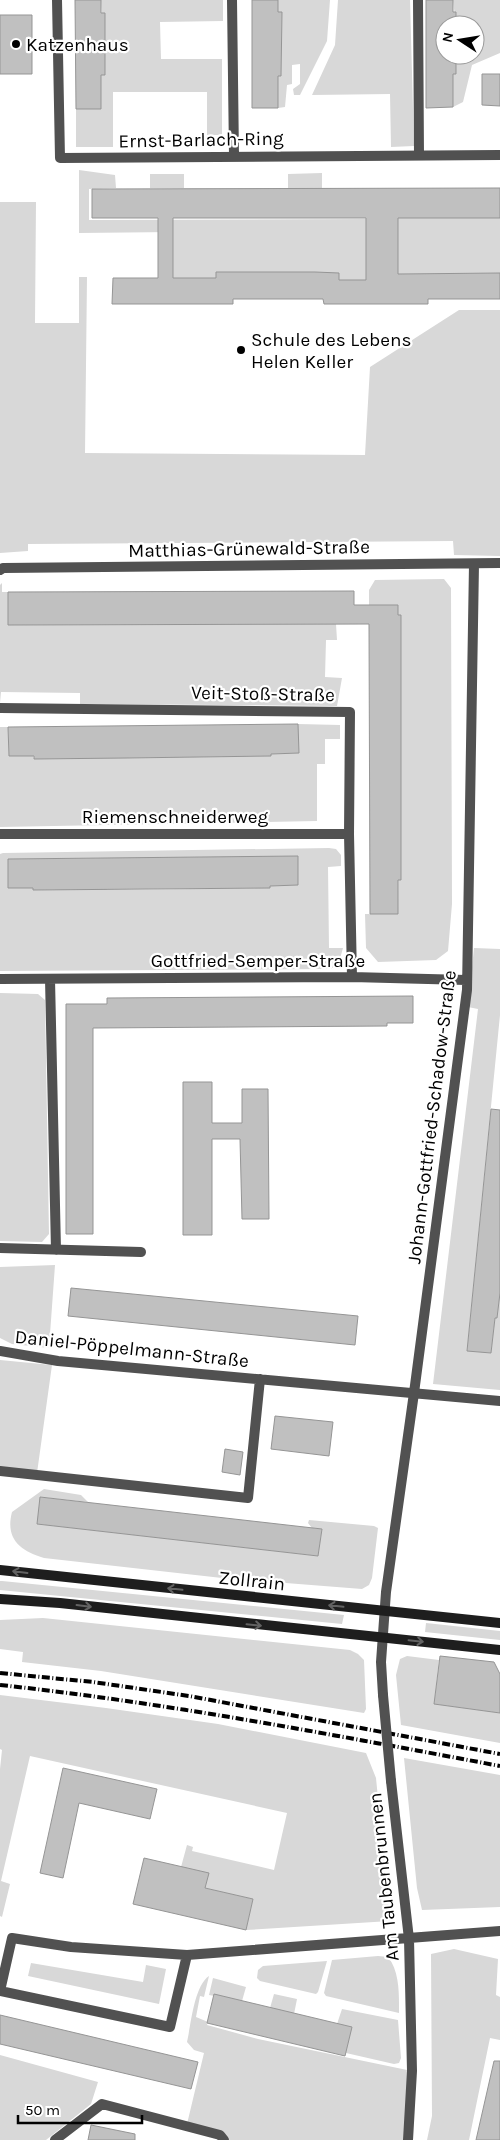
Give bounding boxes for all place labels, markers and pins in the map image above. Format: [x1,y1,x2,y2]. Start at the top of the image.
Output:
place label: Katzenhaus [26,34,129,56]
marker: Katzenhaus [10,38,22,50]
place label: Schule des Lebens Helen Keller [251,329,411,373]
marker: Schule des Lebens Helen Keller [235,344,247,356]

